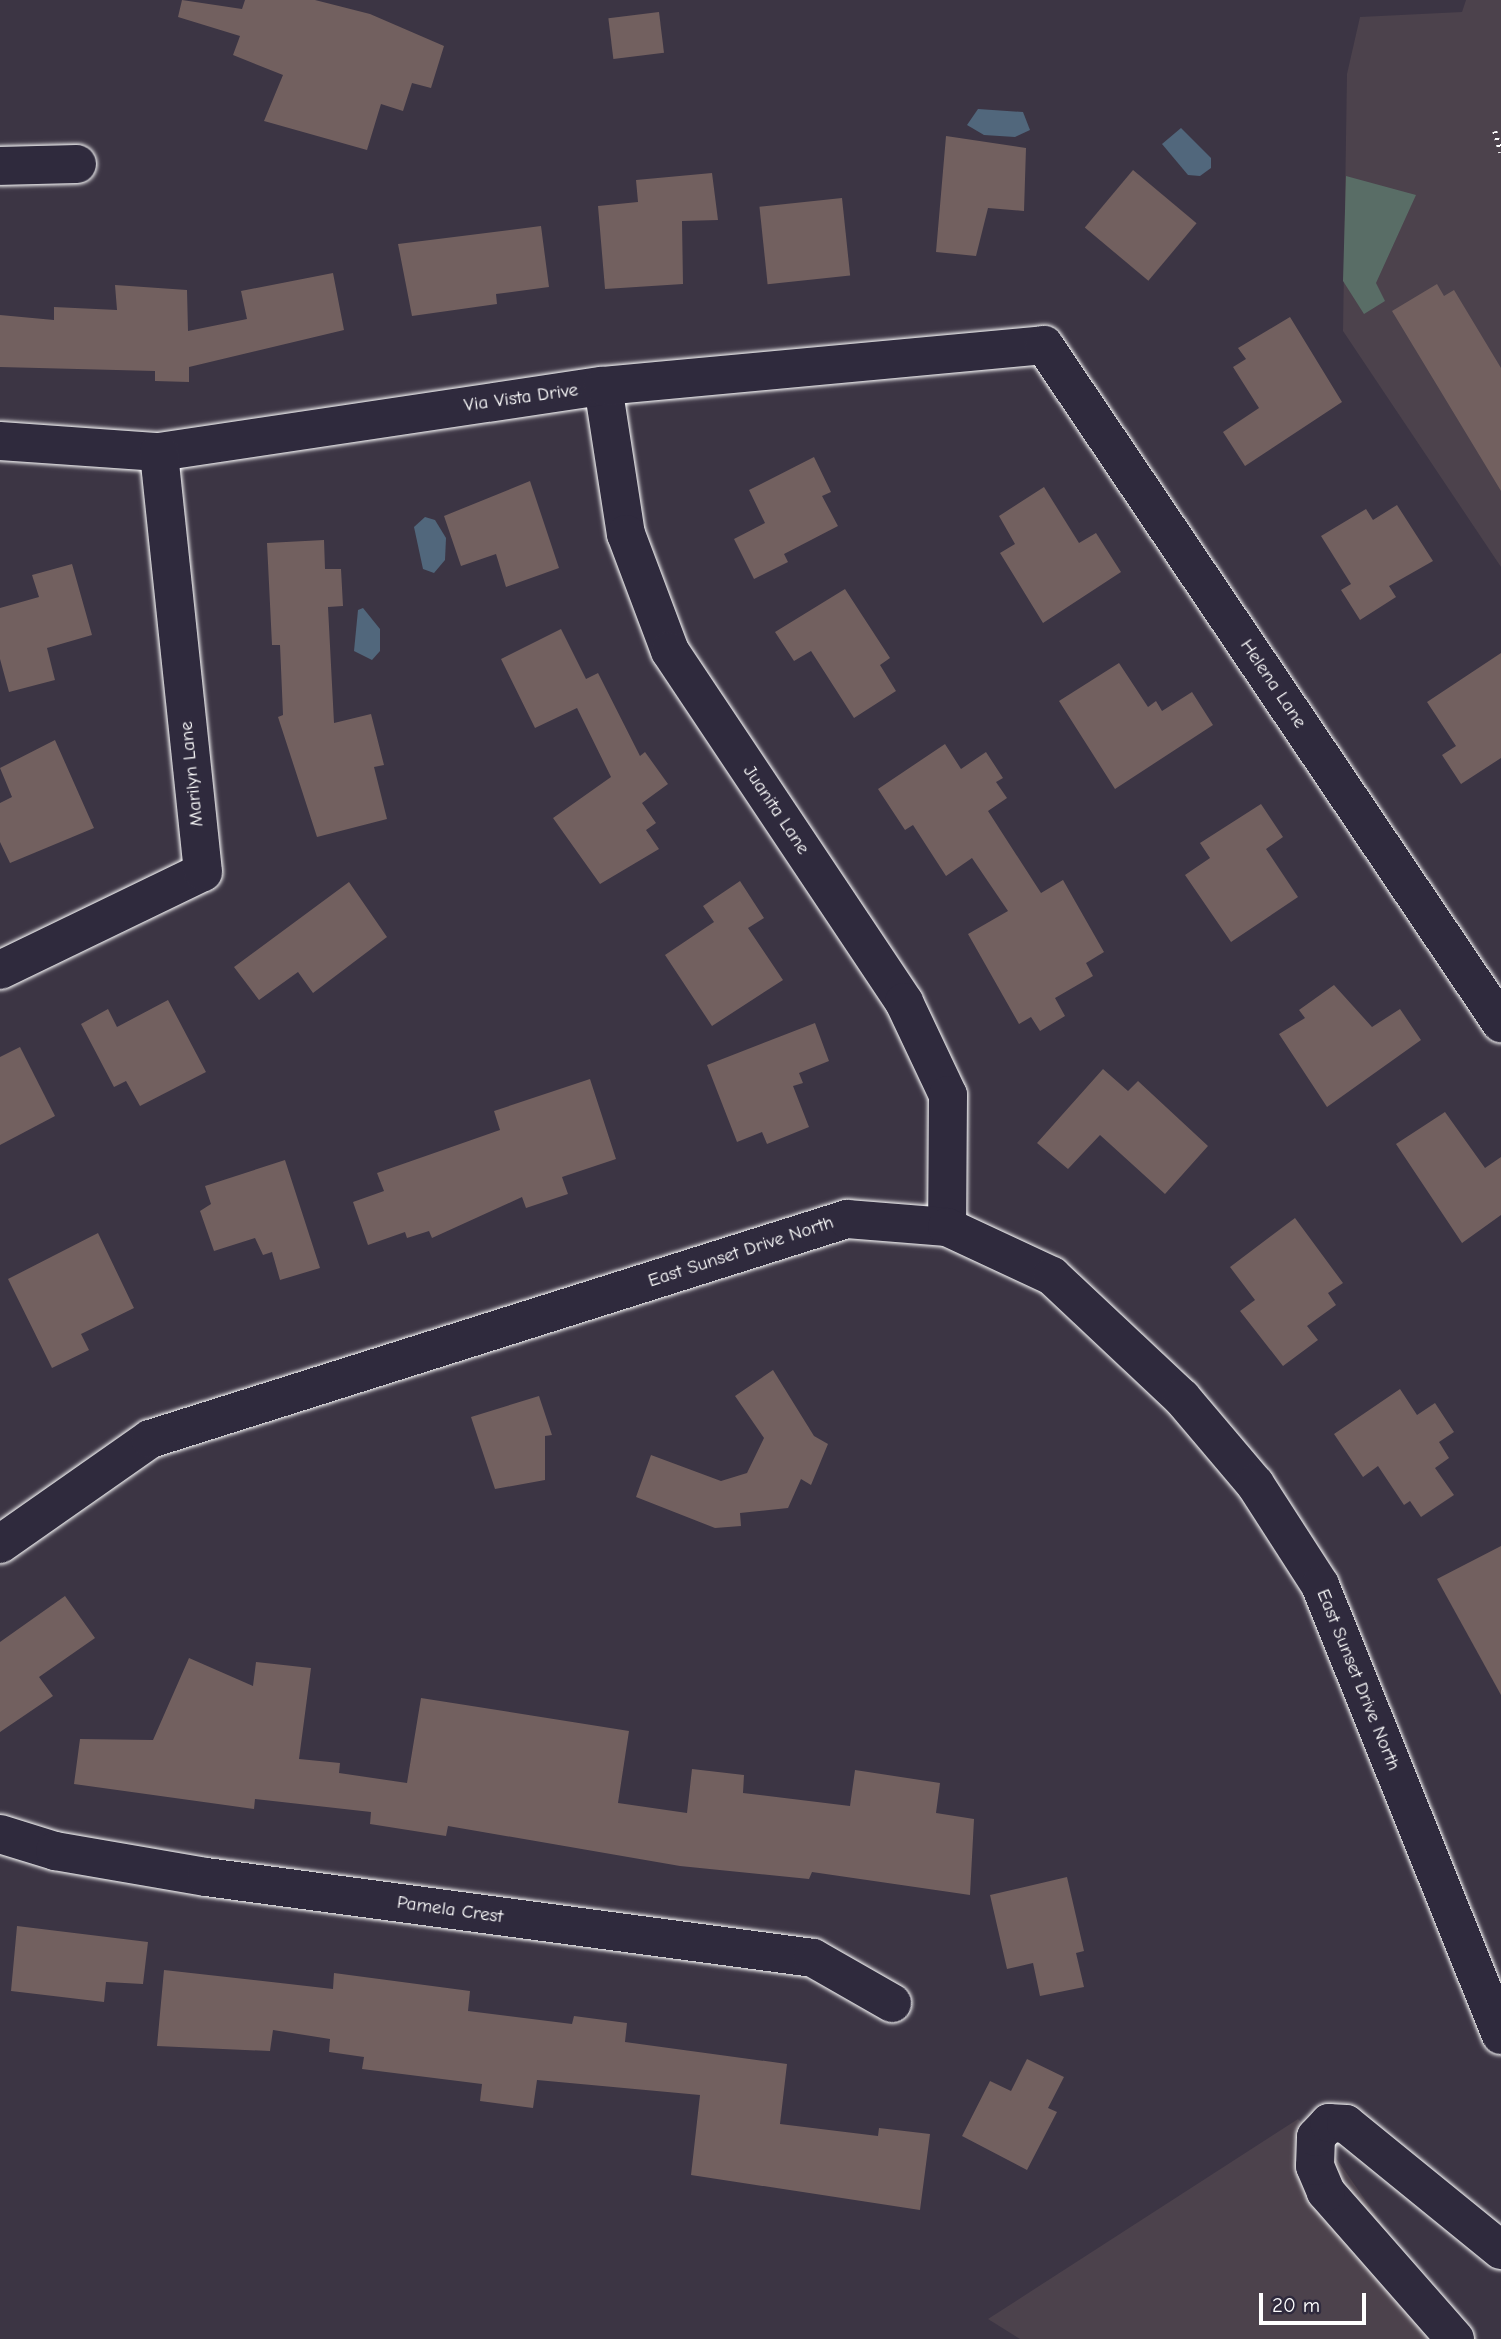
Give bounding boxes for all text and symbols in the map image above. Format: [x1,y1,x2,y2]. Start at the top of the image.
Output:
street label: Via Vista Drive [462,379,580,417]
street label: Helena Lane [1235,635,1311,733]
street label: Marilyn Lane [175,720,209,828]
street label: Juanita Lane [738,761,814,859]
street label: East Sunset Drive North [645,1211,837,1293]
street label: East Sunset Drive North [1311,1586,1405,1774]
street label: Pamela Crest [395,1891,505,1929]
scale bar [1263,2280,1370,2324]
text: 20 m [1272,2293,1320,2317]

